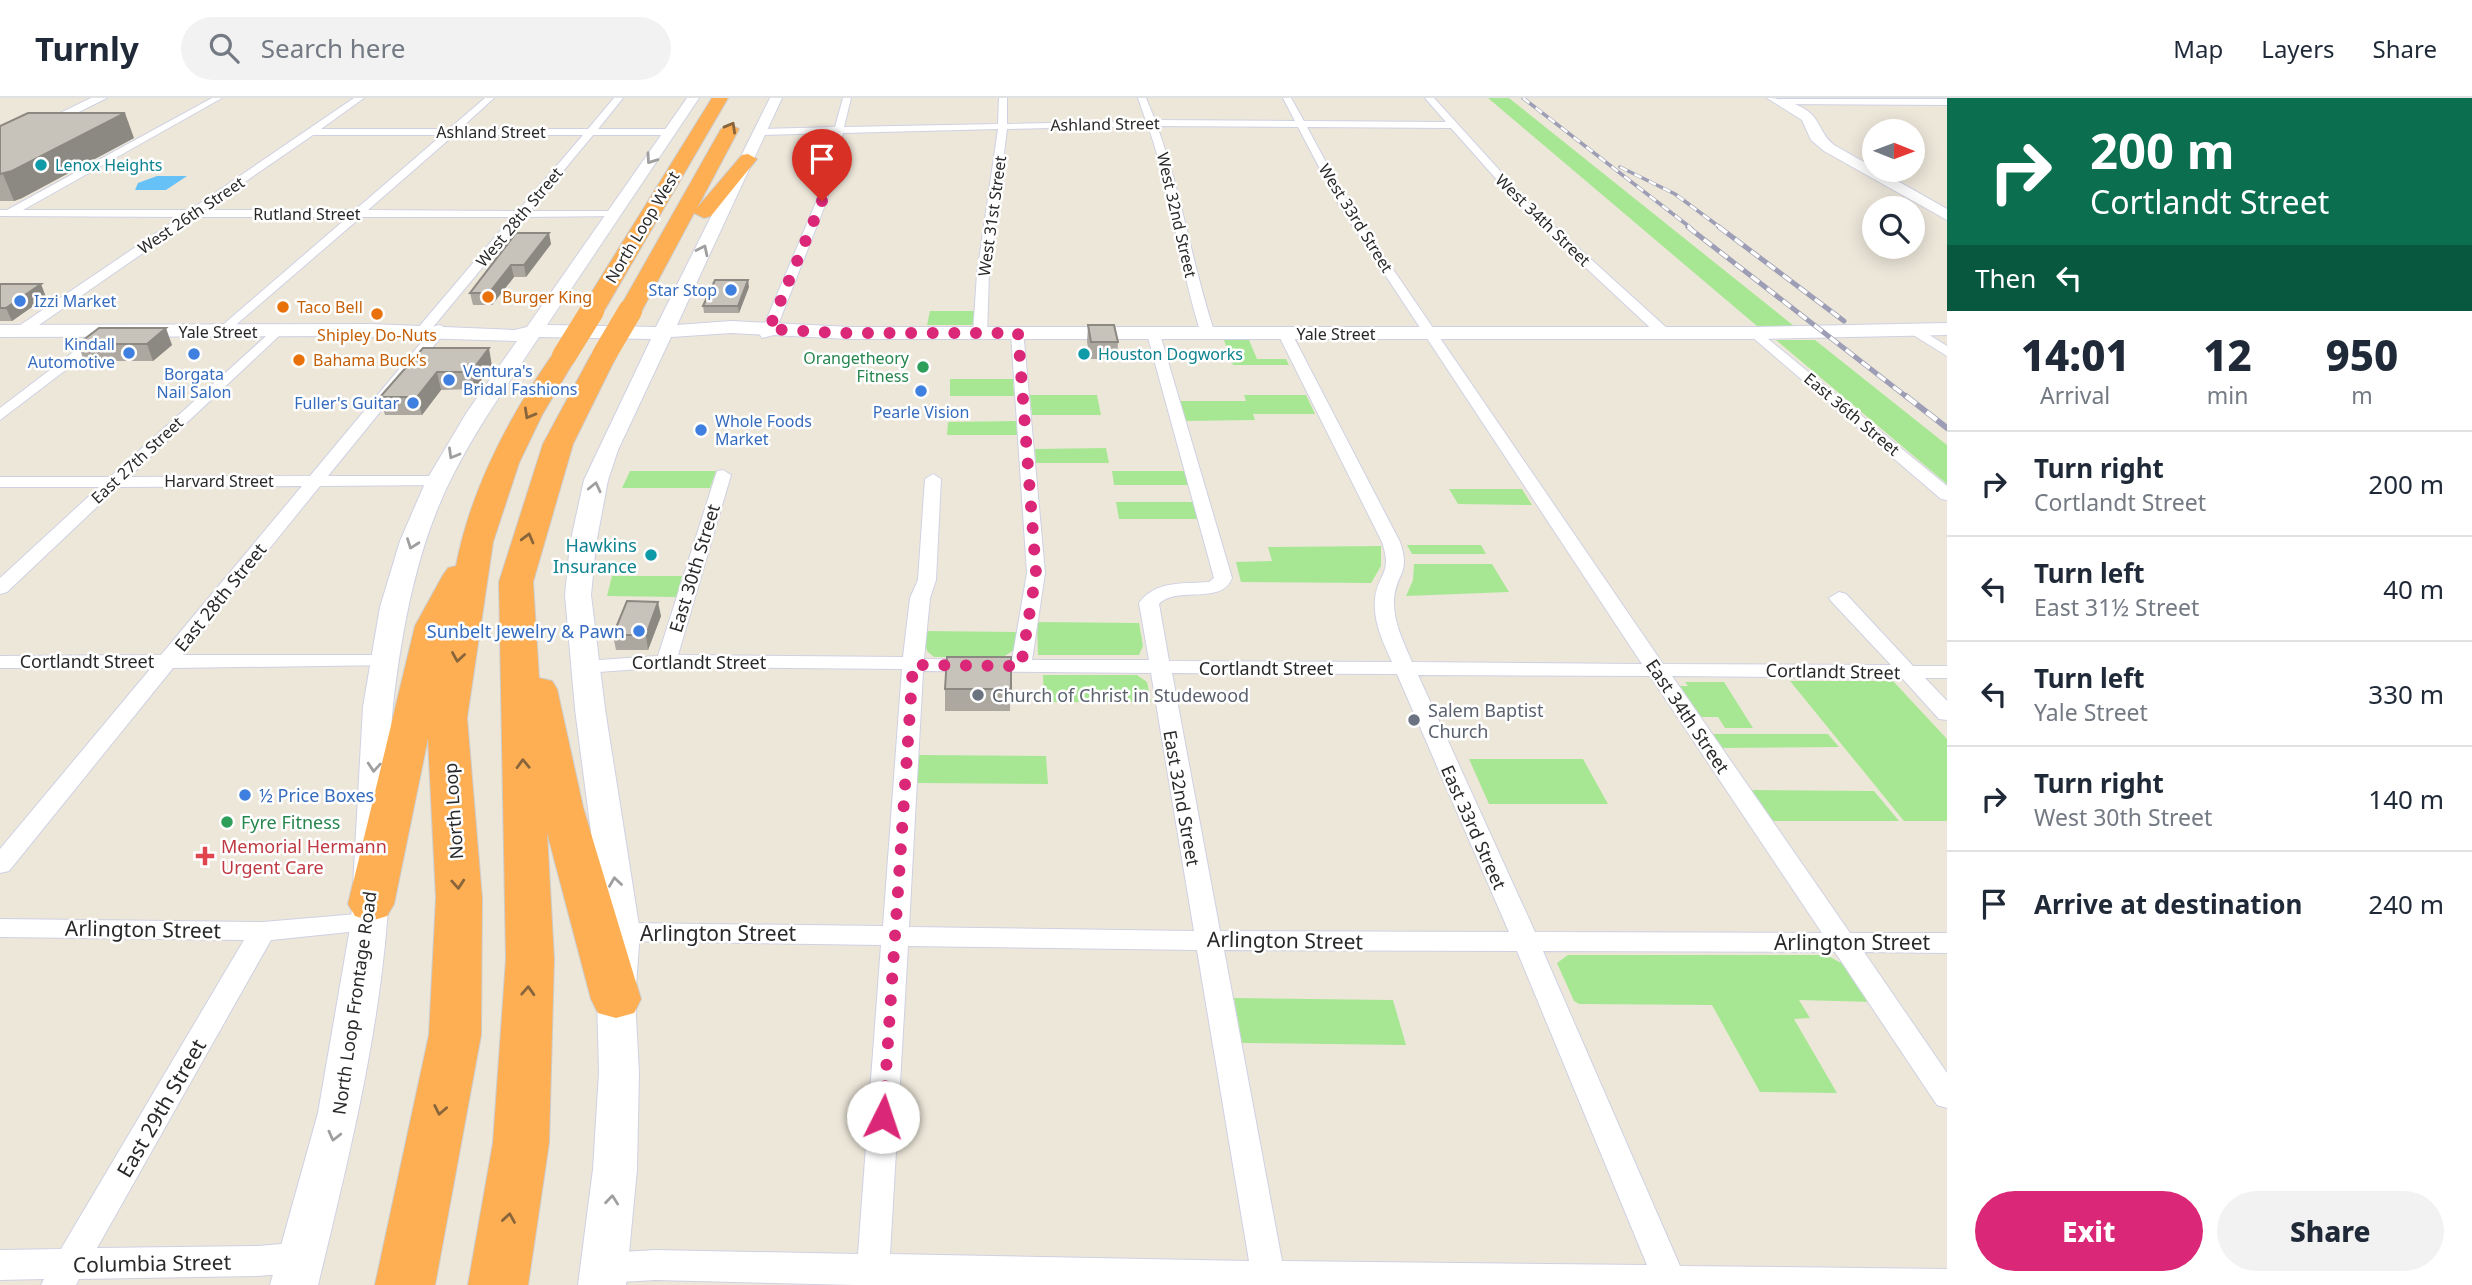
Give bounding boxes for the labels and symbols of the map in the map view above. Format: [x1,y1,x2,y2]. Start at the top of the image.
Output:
street label: Ashland Street [1050,112,1160,136]
north arrow [1862,119,1925,182]
street label: Ashland Street [436,121,546,143]
one-way arrow [722,122,736,134]
pin [792,129,852,201]
street label: West 32nd Street [1152,150,1202,280]
one-way arrow [646,151,659,164]
place label: Lenox Heights [55,154,162,176]
street label: West 31st Street [973,154,1011,278]
marker: Lenox Heights [33,157,49,173]
street label: West 33rd Street [1314,159,1398,277]
street label: West 28th Street [471,162,567,272]
street label: North Loop West [600,167,684,287]
street label: West 34th Street [1491,169,1595,271]
street label: West 26th Street [133,171,249,259]
street label: Rutland Street [253,203,361,225]
one-way arrow [695,245,709,257]
place label: Star Stop [649,279,717,301]
marker: Star Stop [723,282,739,298]
place label: Burger King [502,286,592,308]
marker: Burger King [480,289,496,305]
place label: Izzi Market [34,290,116,312]
marker: Izzi Market [12,293,28,309]
place label: Taco Bell [297,296,363,318]
marker: Taco Bell [275,299,291,315]
marker: Shipley Do-Nuts [369,306,385,322]
street label: Yale Street [178,321,258,343]
street label: Yale Street [1296,323,1376,345]
place label: Shipley Do-Nuts [317,324,437,346]
place label: Kindall Automotive [28,333,115,373]
place label: Houston Dogworks [1098,343,1243,365]
marker: Kindall Automotive [121,345,137,361]
marker: Borgata Nail Salon [186,346,202,362]
marker: Houston Dogworks [1076,346,1092,362]
place label: Orangetheory Fitness [803,347,910,387]
place label: Bahama Buck's [313,349,427,371]
marker: Bahama Buck's [291,352,307,368]
marker: Orangetheory Fitness [915,359,931,375]
place label: Ventura's Bridal Fashions [463,360,577,400]
place label: Borgata Nail Salon [156,363,232,403]
street label: East 36th Street [1800,368,1905,461]
marker: Ventura's Bridal Fashions [441,372,457,388]
marker: Pearle Vision [913,383,929,399]
place label: Fuller's Guitar [294,392,399,414]
marker: Fuller's Guitar [405,395,421,411]
place label: Pearle Vision [873,401,969,423]
one-way arrow [524,407,537,420]
place label: Whole Foods Market [715,410,812,450]
street label: East 27th Street [86,411,188,508]
marker: Whole Foods Market [693,422,709,438]
one-way arrow [448,447,461,459]
street label: Harvard Street [164,470,274,492]
one-way arrow [587,481,601,493]
street label: East 30th Street [663,500,725,635]
one-way arrow [520,532,534,544]
place label: Hawkins Insurance [553,533,637,578]
street label: East 28th Street [169,537,272,656]
one-way arrow [406,537,420,549]
marker: Hawkins Insurance [643,547,659,563]
place label: Sunbelt Jewelry & Pawn [427,619,625,643]
marker: Sunbelt Jewelry & Pawn [631,623,647,639]
street label: Cortlandt Street [20,649,155,673]
street label: Cortlandt Street [632,650,767,674]
one-way arrow [451,651,466,663]
street label: East 34th Street [1641,654,1735,778]
street label: Cortlandt Street [1199,656,1334,680]
street label: Cortlandt Street [1766,658,1901,684]
place label: Church of Christ in Studewood [992,683,1249,707]
marker: Church of Christ in Studewood [970,687,986,703]
place label: Salem Baptist Church [1428,698,1544,743]
marker: Salem Baptist Church [1406,712,1422,728]
street label: East 32nd Street [1158,728,1206,868]
one-way arrow [515,758,530,769]
street label: East 33rd Street [1436,761,1512,893]
one-way arrow [367,762,382,773]
street label: North Loop [438,762,468,860]
place label: ½ Price Boxes [259,783,374,807]
marker: ½ Price Boxes [237,787,253,803]
place label: Fyre Fitness [241,810,340,834]
marker: Fyre Fitness [219,814,235,830]
place label: Memorial Hermann Urgent Care [221,834,387,879]
marker: Memorial Hermann Urgent Care [195,846,215,866]
one-way arrow [608,876,623,888]
one-way arrow [450,878,465,889]
street label: North Loop Frontage Road [326,890,382,1116]
street label: Arlington Street [65,914,222,944]
street label: Arlington Street [640,919,797,947]
street label: Arlington Street [1207,925,1364,955]
street label: Arlington Street [1774,928,1931,956]
one-way arrow [521,985,536,996]
street label: East 29th Street [110,1033,212,1182]
position arrow [846,1080,920,1154]
one-way arrow [433,1104,448,1116]
one-way arrow [328,1130,342,1142]
one-way arrow [604,1194,619,1205]
one-way arrow [501,1212,516,1224]
street label: Columbia Street [73,1248,232,1278]

